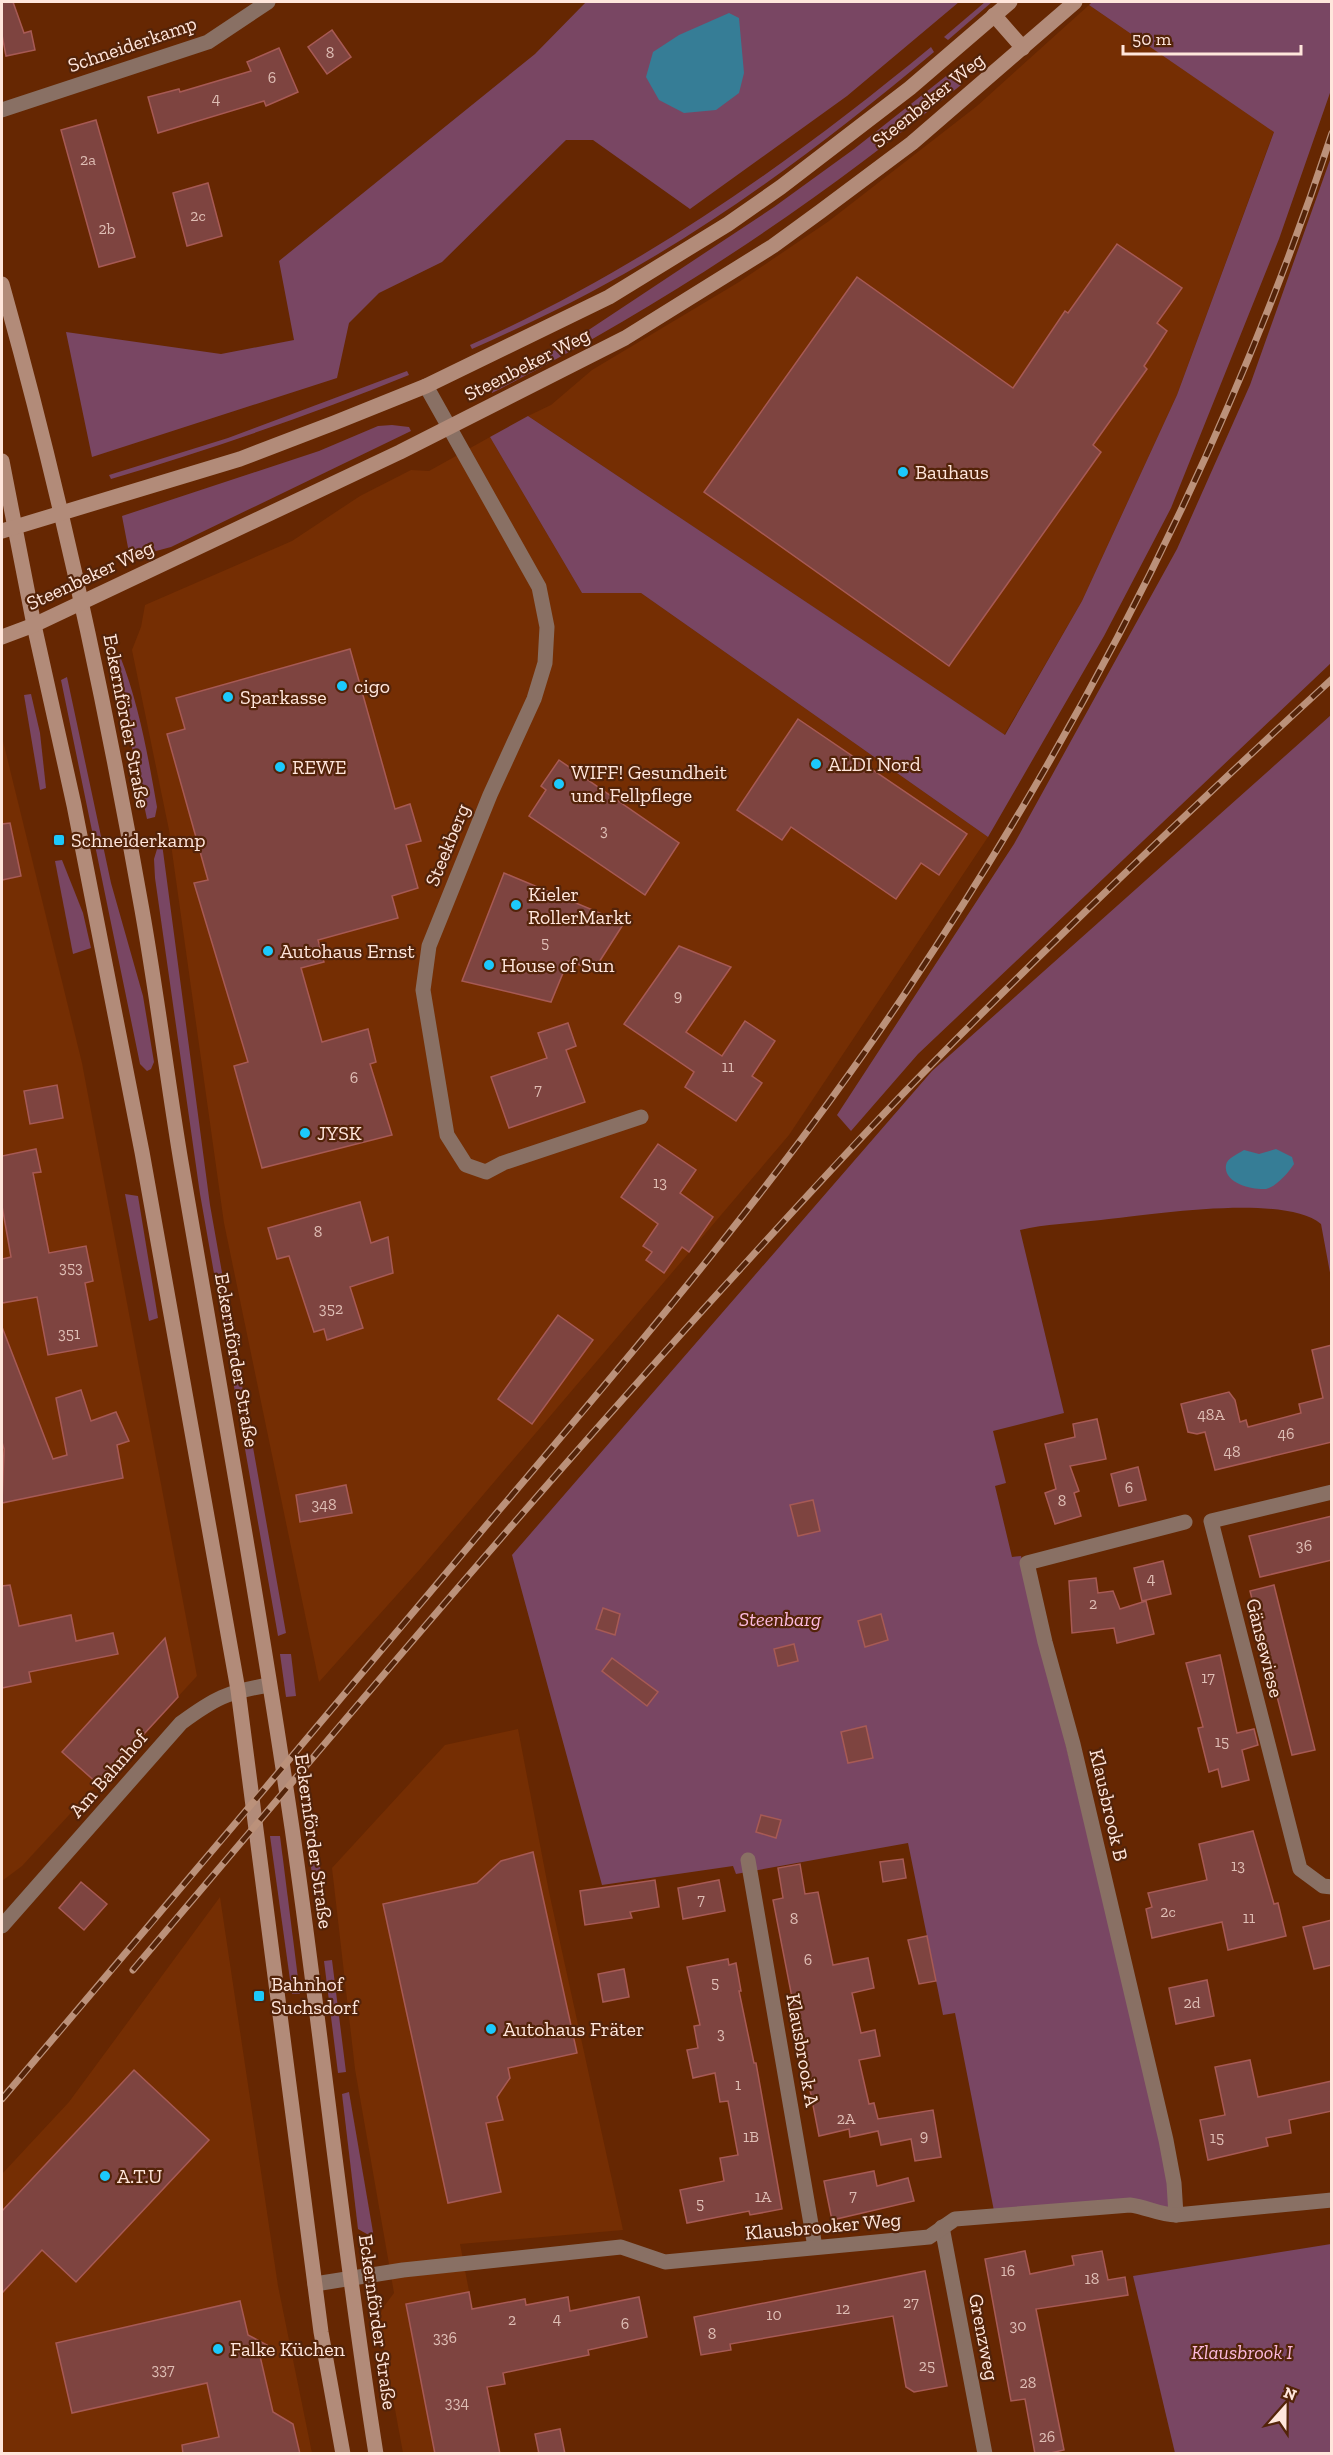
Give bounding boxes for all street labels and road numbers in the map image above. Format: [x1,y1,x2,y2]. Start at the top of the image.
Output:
street label: Schneiderkamp [64,11,200,77]
street label: Steenbeker Weg [867,47,989,153]
street label: Steenbeker Weg [460,322,594,406]
street label: Steenbeker Weg [22,535,158,615]
street label: Eckernförder Straße [98,632,156,810]
street label: Steekberg [420,800,474,890]
street label: Eckernförder Straße [210,1271,264,1449]
street label: Gänsewiese [1241,1596,1289,1700]
street label: Am Bahnhof [64,1725,153,1822]
street label: Klausbrook B [1084,1747,1134,1863]
street label: Eckernförder Straße [290,1752,338,1930]
street label: Klausbrook A [781,1991,825,2110]
street label: Klausbrooker Weg [744,2207,902,2245]
street label: Eckernförder Straße [354,2233,402,2411]
street label: Grenzweg [964,2292,1004,2382]

